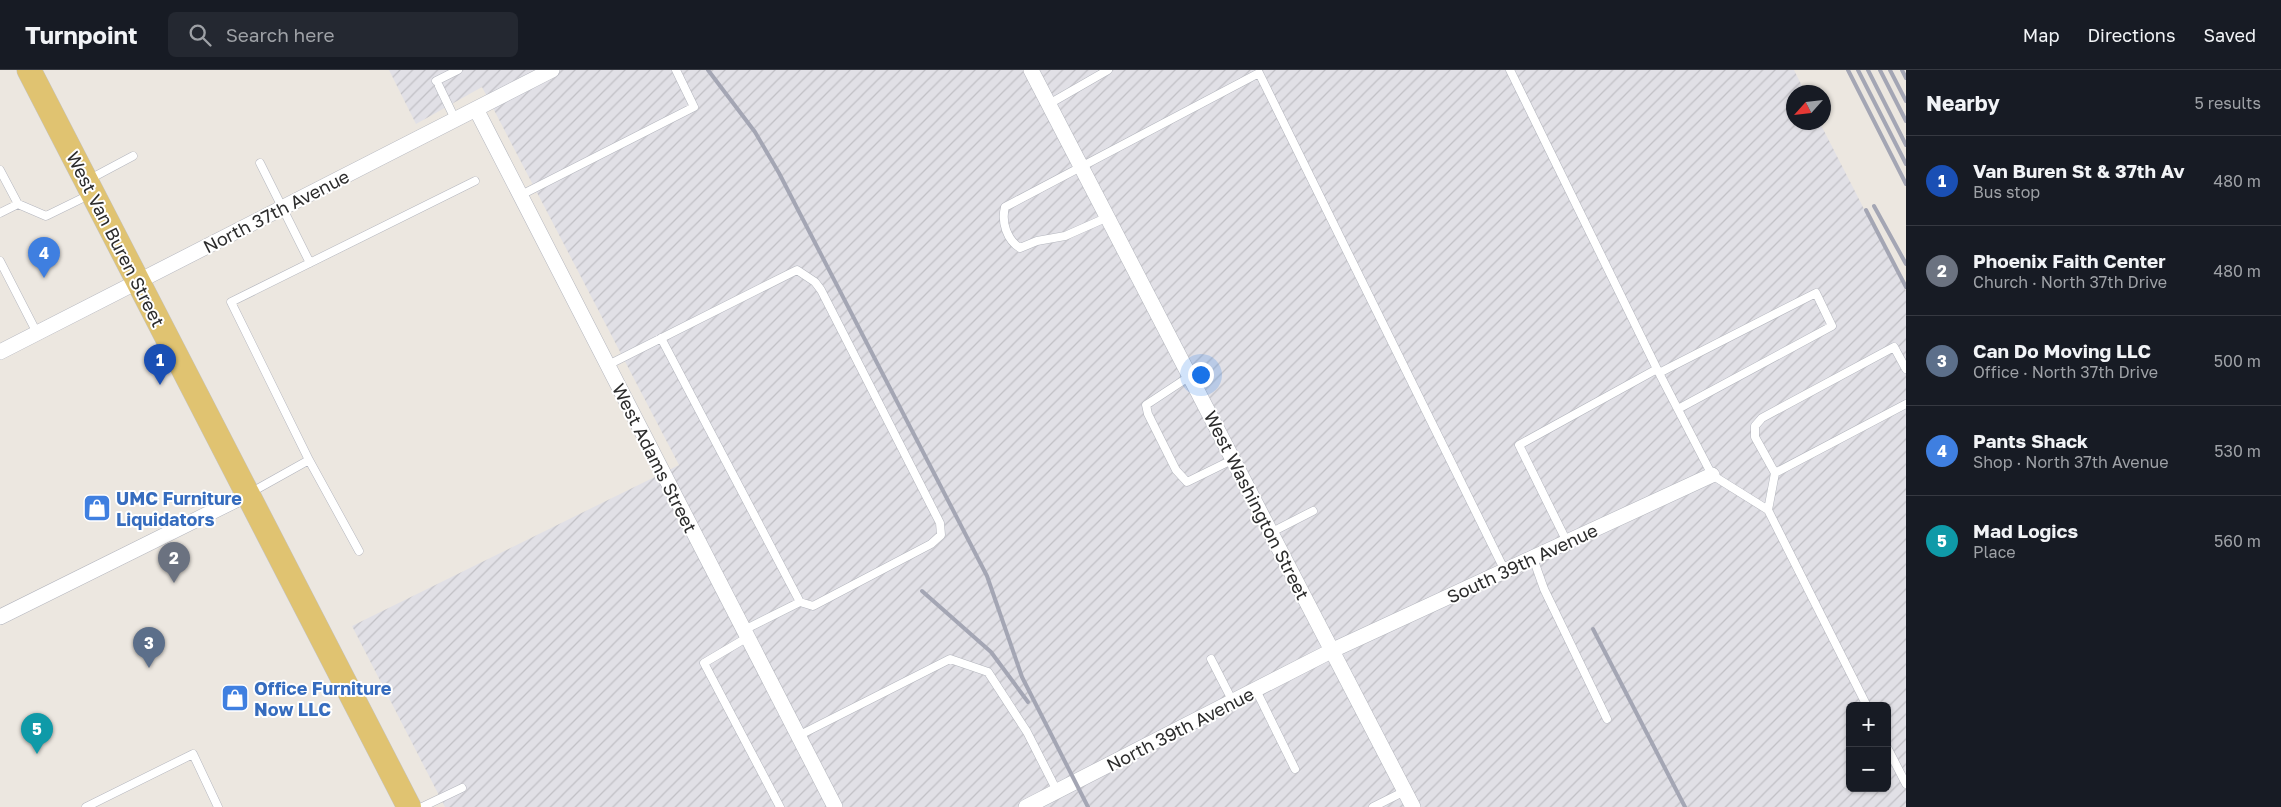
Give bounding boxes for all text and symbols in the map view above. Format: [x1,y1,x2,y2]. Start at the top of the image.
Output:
search box [168,12,518,57]
text: Turnpoint [25,20,138,49]
icon: search [186,21,214,49]
text: Search here [226,23,335,46]
text: Map [2023,24,2059,46]
text: Directions [2087,24,2175,46]
text: Saved [2203,24,2256,46]
north arrow [1786,85,1831,130]
text: Nearby [1926,90,2000,116]
text: 5 results [2195,93,2261,113]
street label: West Van Buren Street [62,148,170,330]
text: Van Buren St & 37th Av [1973,159,2185,182]
street label: North 37th Avenue [199,165,353,257]
text: 1 [1938,171,1946,191]
text: 480 m [2213,171,2261,191]
text: Bus stop [1973,182,2040,202]
pin: 4 [28,237,60,278]
text: Phoenix Faith Center [1973,249,2166,272]
text: 2 [1937,261,1947,281]
text: 480 m [2213,261,2261,281]
text: Church · North 37th Drive [1973,272,2167,292]
text: Can Do Moving LLC [1973,339,2151,362]
pin: 1 [144,344,176,385]
text: 3 [1937,351,1947,371]
text: 500 m [2214,351,2261,371]
your location [1188,362,1214,388]
text: Office · North 37th Drive [1973,362,2158,382]
street label: West Adams Street [608,380,702,536]
street label: West Washington Street [1200,407,1314,603]
text: Pants Shack [1973,429,2088,452]
text: 4 [1937,441,1947,461]
text: 530 m [2214,441,2261,461]
text: Shop · North 37th Avenue [1973,452,2168,472]
place label: UMC Furniture Liquidators [116,487,242,530]
shop icon: UMC Furniture Liquidators [82,493,112,523]
street label: South 39th Avenue [1443,518,1601,608]
text: Mad Logics [1973,519,2078,542]
text: 5 [1937,531,1947,551]
text: 560 m [2214,531,2261,551]
pin: 2 [158,542,190,583]
text: Place [1973,542,2016,562]
pin: 3 [133,627,165,668]
place label: Office Furniture Now LLC [254,677,392,720]
street label: North 39th Avenue [1103,682,1257,776]
shop icon: Office Furniture Now LLC [220,683,250,713]
map controls [1846,702,1891,792]
button: + [1846,702,1891,747]
pin: 5 [21,713,53,754]
button: − [1846,747,1891,792]

